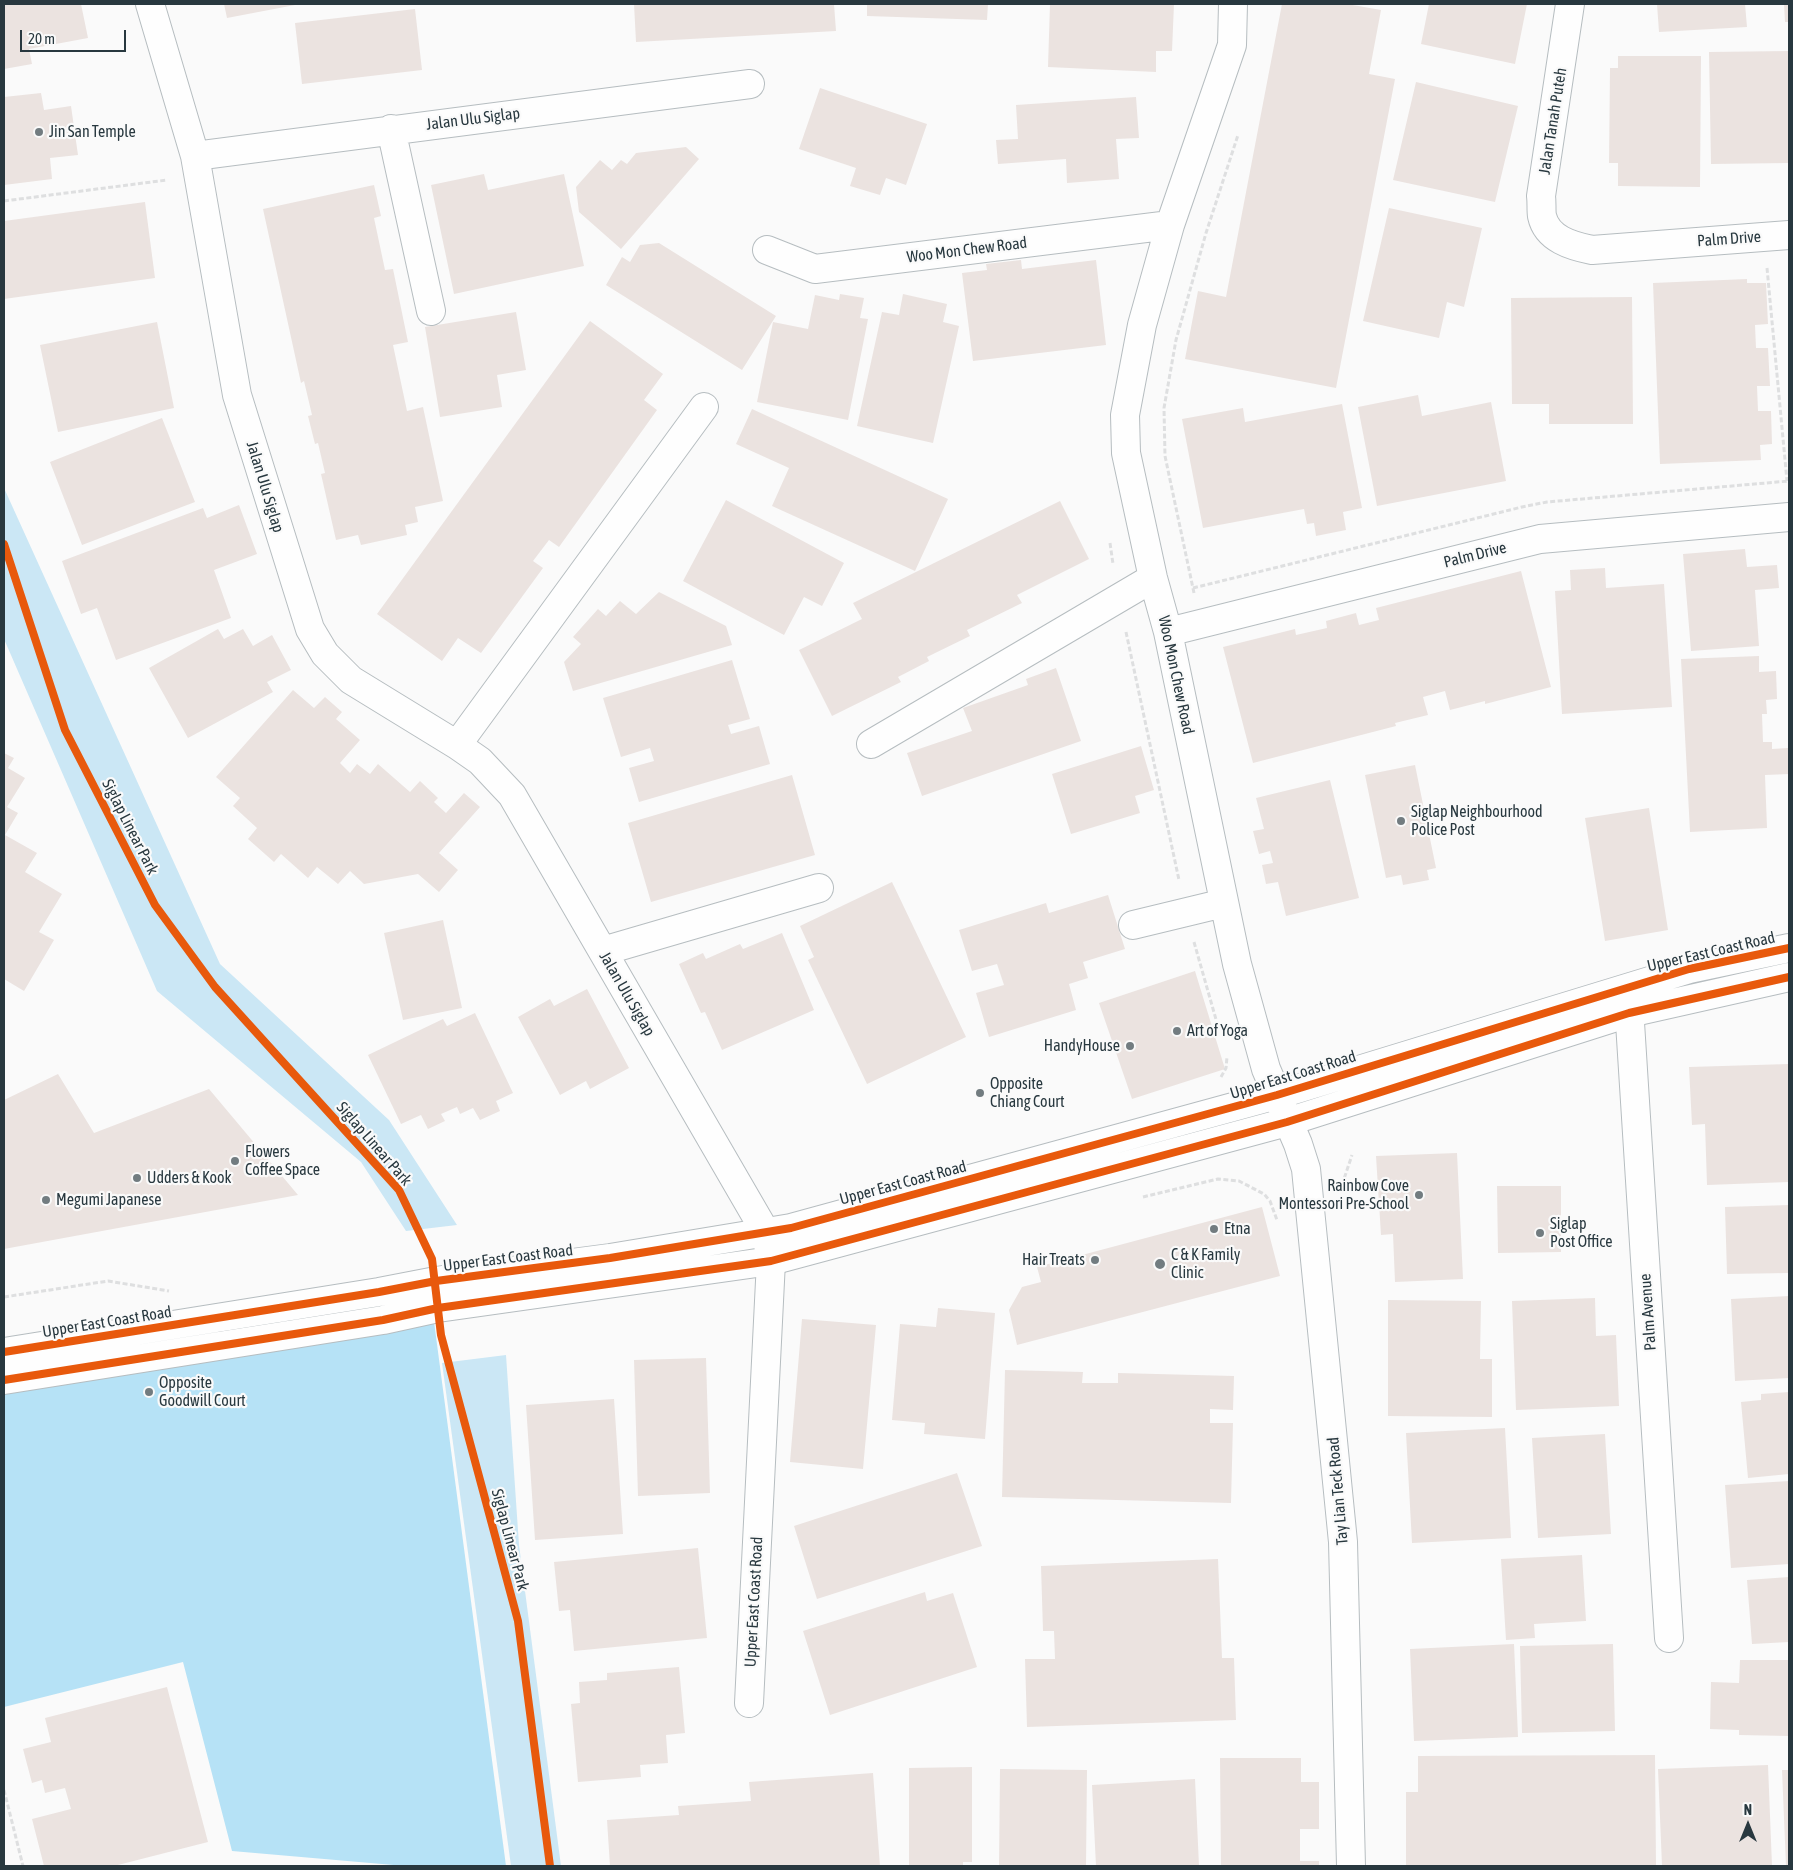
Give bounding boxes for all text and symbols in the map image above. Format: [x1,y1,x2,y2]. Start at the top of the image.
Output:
scale bar [22,20,129,52]
text: 20 m [28,30,55,47]
street label: Jalan Tanah Puteh [1535,66,1571,176]
street label: Jalan Ulu Siglap [425,104,521,134]
place label: Jin San Temple [49,122,136,142]
marker: Jin San Temple [33,126,45,138]
street label: Palm Drive [1696,227,1762,251]
street label: Woo Mon Chew Road [906,233,1028,267]
street label: Jalan Ulu Siglap [242,439,288,535]
street label: Palm Drive [1442,538,1508,572]
street label: Woo Mon Chew Road [1154,614,1198,736]
street label: Siglap Linear Park [98,776,162,878]
place label: Siglap Neighbourhood Police Post [1411,802,1543,840]
marker: Siglap Neighbourhood Police Post [1395,815,1407,827]
street label: Upper East Coast Road [1645,928,1777,976]
street label: Jalan Ulu Siglap [595,948,659,1040]
place label: Art of Yoga [1187,1021,1248,1041]
marker: Art of Yoga [1171,1025,1183,1037]
place label: HandyHouse [1044,1036,1120,1056]
marker: HandyHouse [1124,1040,1136,1052]
street label: Upper East Coast Road [1228,1047,1358,1103]
place label: Opposite Chiang Court [990,1074,1065,1112]
marker: Opposite Chiang Court [974,1087,986,1099]
street label: Siglap Linear Park [332,1098,416,1190]
place label: Flowers Coffee Space [245,1142,320,1180]
marker: Flowers Coffee Space [229,1155,241,1167]
street label: Upper East Coast Road [837,1157,969,1209]
place label: Udders & Kook [147,1168,232,1188]
marker: Udders & Kook [131,1172,143,1184]
place label: Rainbow Cove Montessori Pre-School [1278,1176,1409,1214]
marker: Rainbow Cove Montessori Pre-School [1413,1189,1425,1201]
place label: Megumi Japanese [56,1190,162,1210]
marker: Megumi Japanese [40,1194,52,1206]
place label: Siglap Post Office [1550,1214,1613,1252]
place label: Etna [1224,1219,1251,1239]
marker: Etna [1208,1223,1220,1235]
marker: Siglap Post Office [1534,1227,1546,1239]
street label: Upper East Coast Road [442,1241,574,1275]
place label: C & K Family Clinic [1171,1245,1240,1283]
place label: Hair Treats [1022,1250,1085,1270]
marker: Hair Treats [1089,1254,1101,1266]
marker: C & K Family Clinic [1153,1257,1167,1271]
street label: Palm Avenue [1636,1273,1660,1351]
street label: Upper East Coast Road [41,1302,173,1342]
place label: Opposite Goodwill Court [159,1373,246,1411]
marker: Opposite Goodwill Court [143,1386,155,1398]
street label: Tay Lian Teck Road [1324,1436,1352,1546]
street label: Siglap Linear Park [487,1487,533,1593]
street label: Upper East Coast Road [741,1536,767,1668]
north arrow [1723,1800,1773,1850]
text: N [1744,1802,1752,1818]

